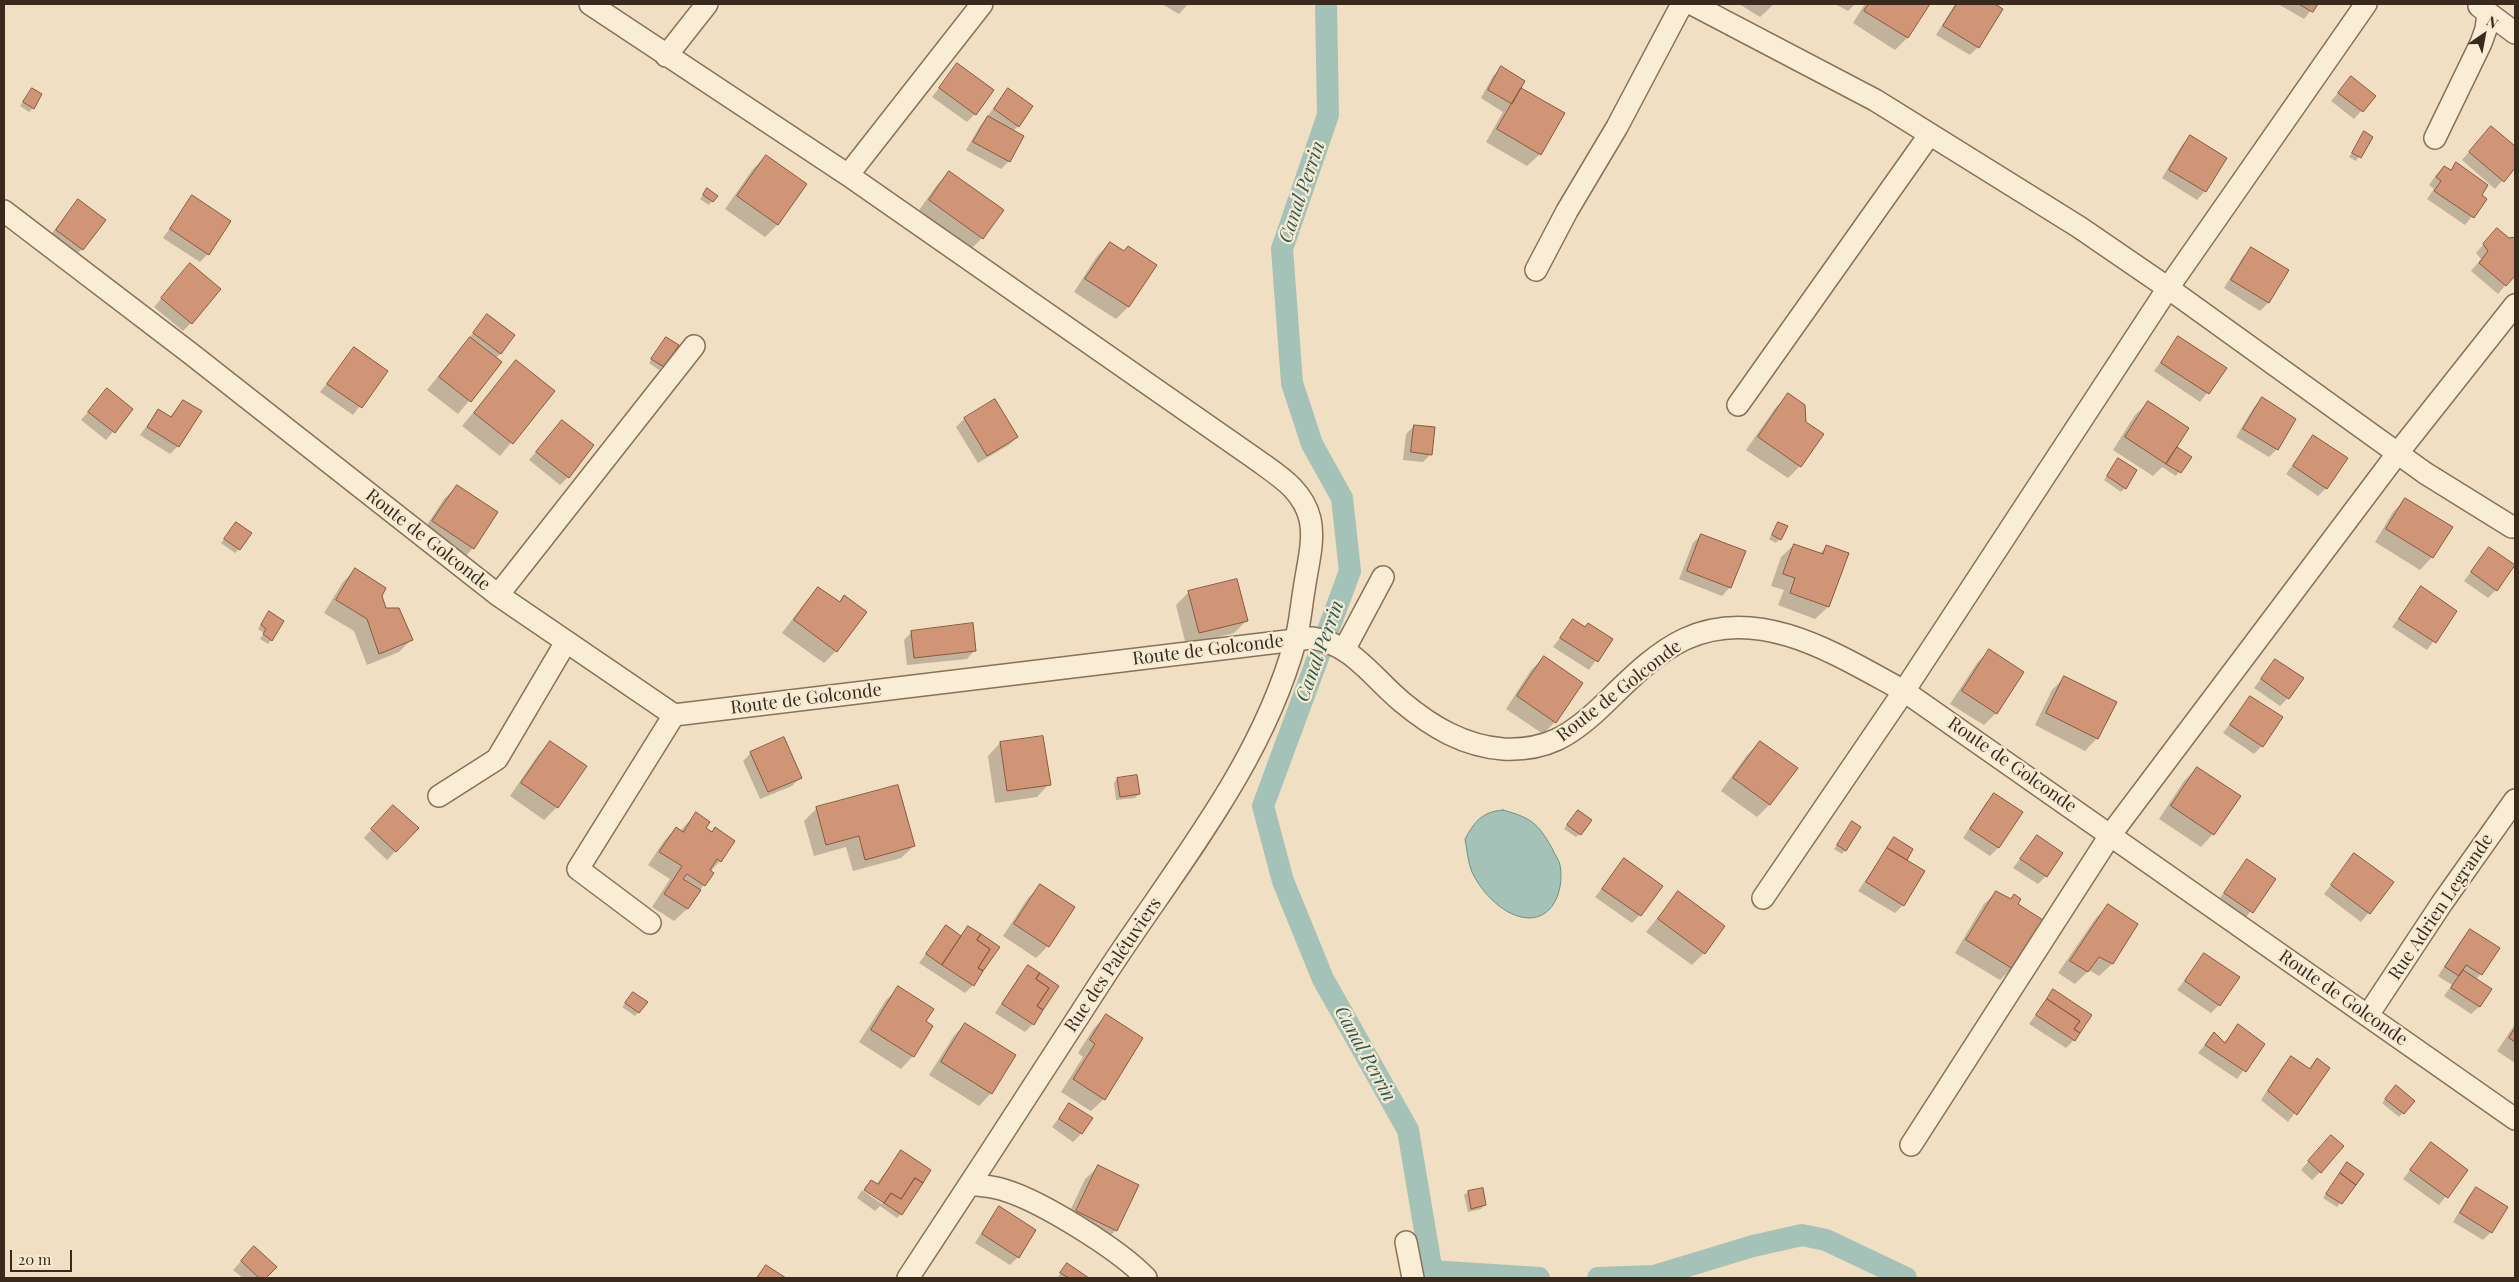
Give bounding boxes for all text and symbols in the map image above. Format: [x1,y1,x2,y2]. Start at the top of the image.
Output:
north arrow [2459,10,2509,60]
text: N [2483,11,2502,33]
water label: Canal Perrin [1274,138,1330,246]
street label: Route de Golconde [361,485,495,595]
water label: Canal Perrin [1291,597,1349,705]
street label: Route de Golconde [1131,630,1285,670]
street label: Route de Golconde [1552,636,1686,746]
street label: Route de Golconde [729,679,883,719]
street label: Route de Golconde [1943,712,2081,818]
street label: Rue Adrien Legrande [2384,830,2498,984]
street label: Rue des Palétuviers [1060,894,1166,1036]
street label: Route de Golconde [2274,945,2412,1051]
water label: Canal Perrin [1329,1002,1401,1106]
scale bar [12,1240,75,1272]
text: 20 m [18,1249,51,1269]

